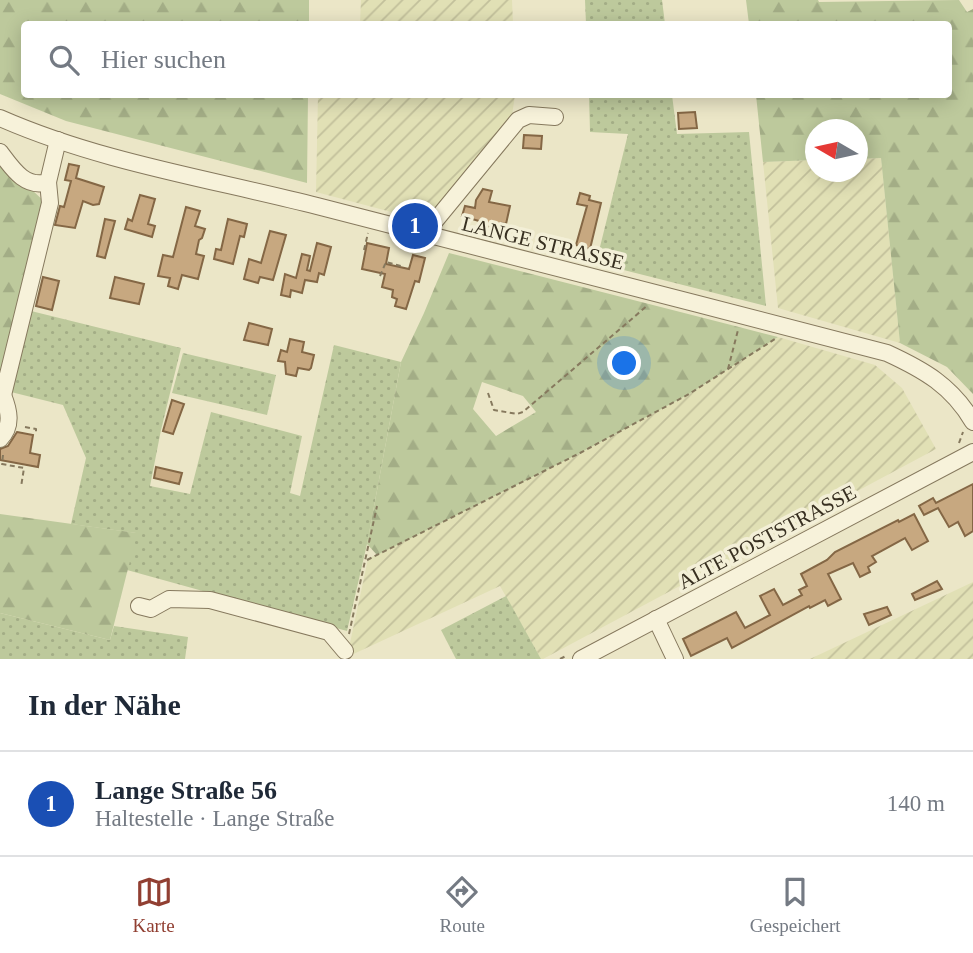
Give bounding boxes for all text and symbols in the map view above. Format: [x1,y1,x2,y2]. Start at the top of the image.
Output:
search box [21,21,952,98]
icon: search [45,41,83,79]
text: Hier suchen [101,45,226,74]
north arrow [805,119,868,182]
pin: 1 [392,200,438,252]
street label: LANGE STRASSE [459,211,627,275]
your location [607,346,641,380]
street label: ALTE POSTSTRASSE [674,480,860,594]
text: In der Nähe [28,688,181,721]
text: Lange Straße 56 [95,776,277,805]
text: 1 [45,791,57,816]
text: 140 m [887,791,945,816]
text: Haltestelle · Lange Straße [95,806,334,831]
tab: Karte [132,873,175,937]
tab: Route [440,873,485,937]
tab: Gespeichert [750,873,841,937]

